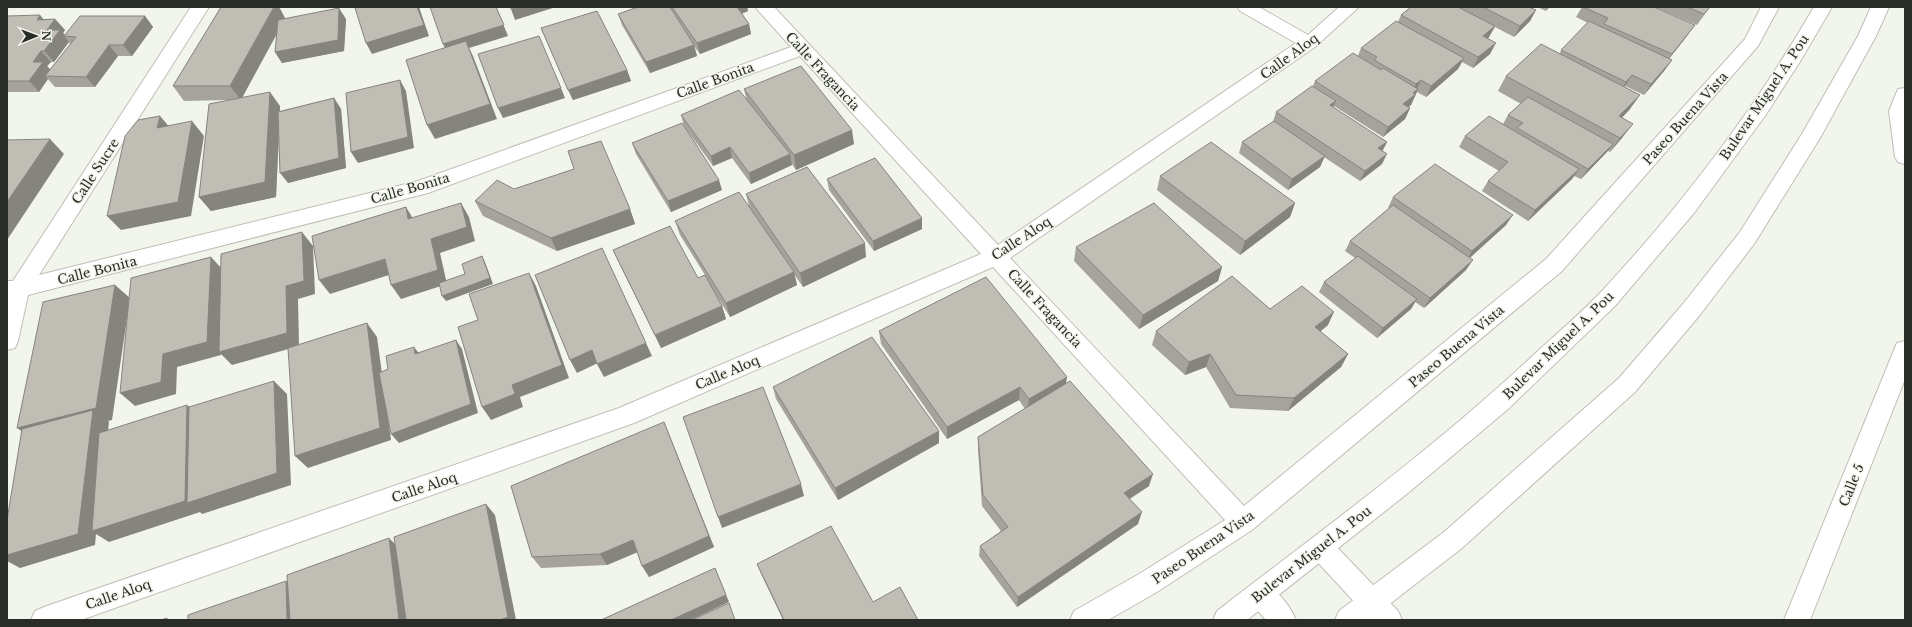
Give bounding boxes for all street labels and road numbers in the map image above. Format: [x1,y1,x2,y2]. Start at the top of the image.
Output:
street label: Calle Fragancia [782,28,864,115]
street label: Calle Aloq [1257,29,1322,83]
street label: Bulevar Miguel A. Pou [1716,31,1813,163]
street label: Calle Bonita [674,58,757,102]
street label: Paseo Buena Vista [1639,68,1732,168]
street label: Calle Sucre [68,135,123,207]
street label: Calle Bonita [369,169,452,208]
street label: Calle Aloq [988,213,1055,264]
street label: Calle Bonita [56,252,139,289]
street label: Calle Fragancia [1004,265,1086,352]
street label: Bulevar Miguel A. Pou [1499,288,1618,403]
street label: Paseo Buena Vista [1405,301,1508,391]
street label: Calle Aloq [693,351,762,394]
street label: Calle 5 [1835,461,1868,509]
street label: Calle Aloq [389,468,460,507]
street label: Bulevar Miguel A. Pou [1248,502,1375,607]
street label: Paseo Buena Vista [1149,507,1258,588]
street label: Calle Aloq [83,575,154,614]

